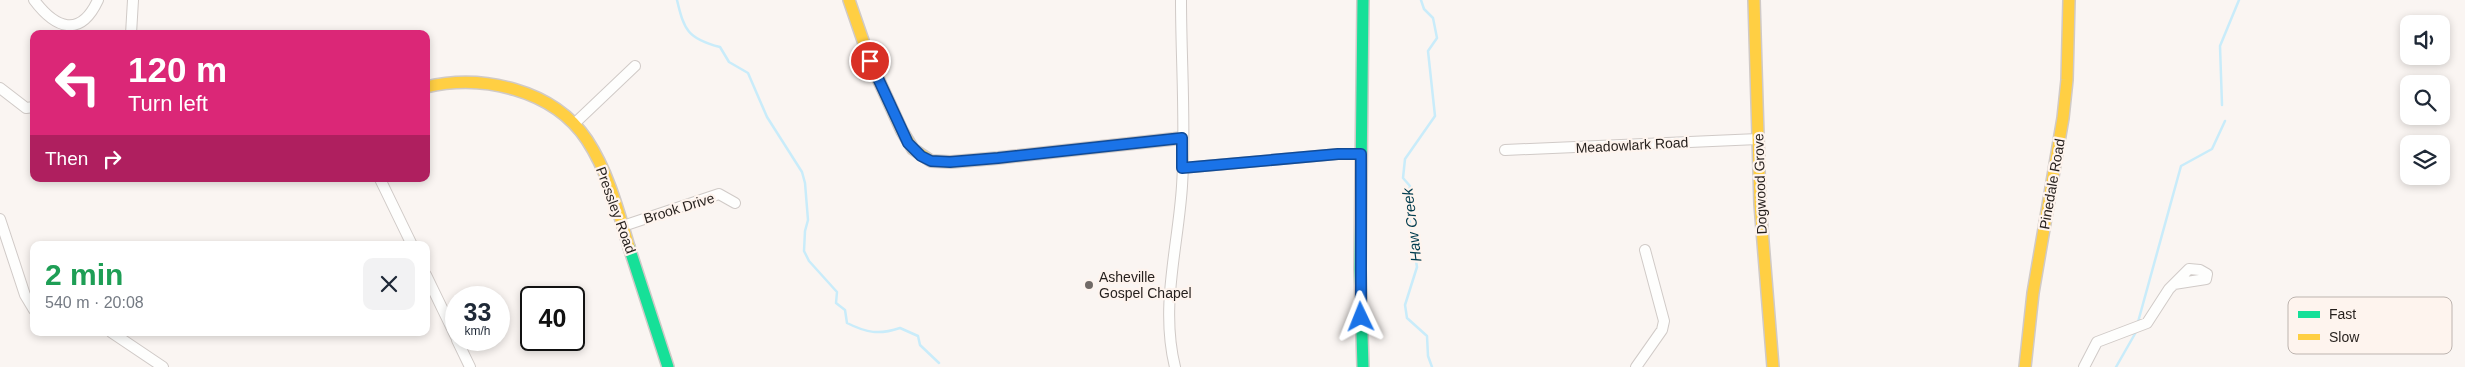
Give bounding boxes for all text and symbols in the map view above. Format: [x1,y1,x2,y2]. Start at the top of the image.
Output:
map controls [2400,15,2450,185]
button: sound [2400,15,2450,65]
pin [849,40,891,82]
icon: arrive [856,47,884,75]
icon: left [45,50,110,115]
text: 120 m [128,50,227,89]
button: search [2400,75,2450,125]
text: Turn left [128,91,208,116]
street label: Dogwood Grove [1750,133,1770,235]
street label: Meadowlark Road [1575,134,1689,156]
button: layers [2400,135,2450,185]
street label: Pinedale Road [2036,137,2068,231]
icon: right [98,145,126,173]
text: Then [45,148,88,169]
street label: Pressley Road [593,164,639,256]
water label: Haw Creek [1398,186,1424,263]
street label: Brook Drive [642,190,717,226]
text: 2 min [45,258,123,291]
button: close [363,258,415,310]
place label: Asheville Gospel Chapel [1099,269,1192,301]
marker: Asheville Gospel Chapel [1083,279,1095,291]
speed limit sign: 40 [520,286,585,351]
position arrow [1334,290,1386,342]
text: 540 m · 20:08 [45,294,144,311]
legend [2288,297,2452,354]
text: 33 [464,298,491,326]
text: Fast [2329,306,2356,322]
text: km/h [464,324,491,338]
text: Slow [2329,329,2360,345]

